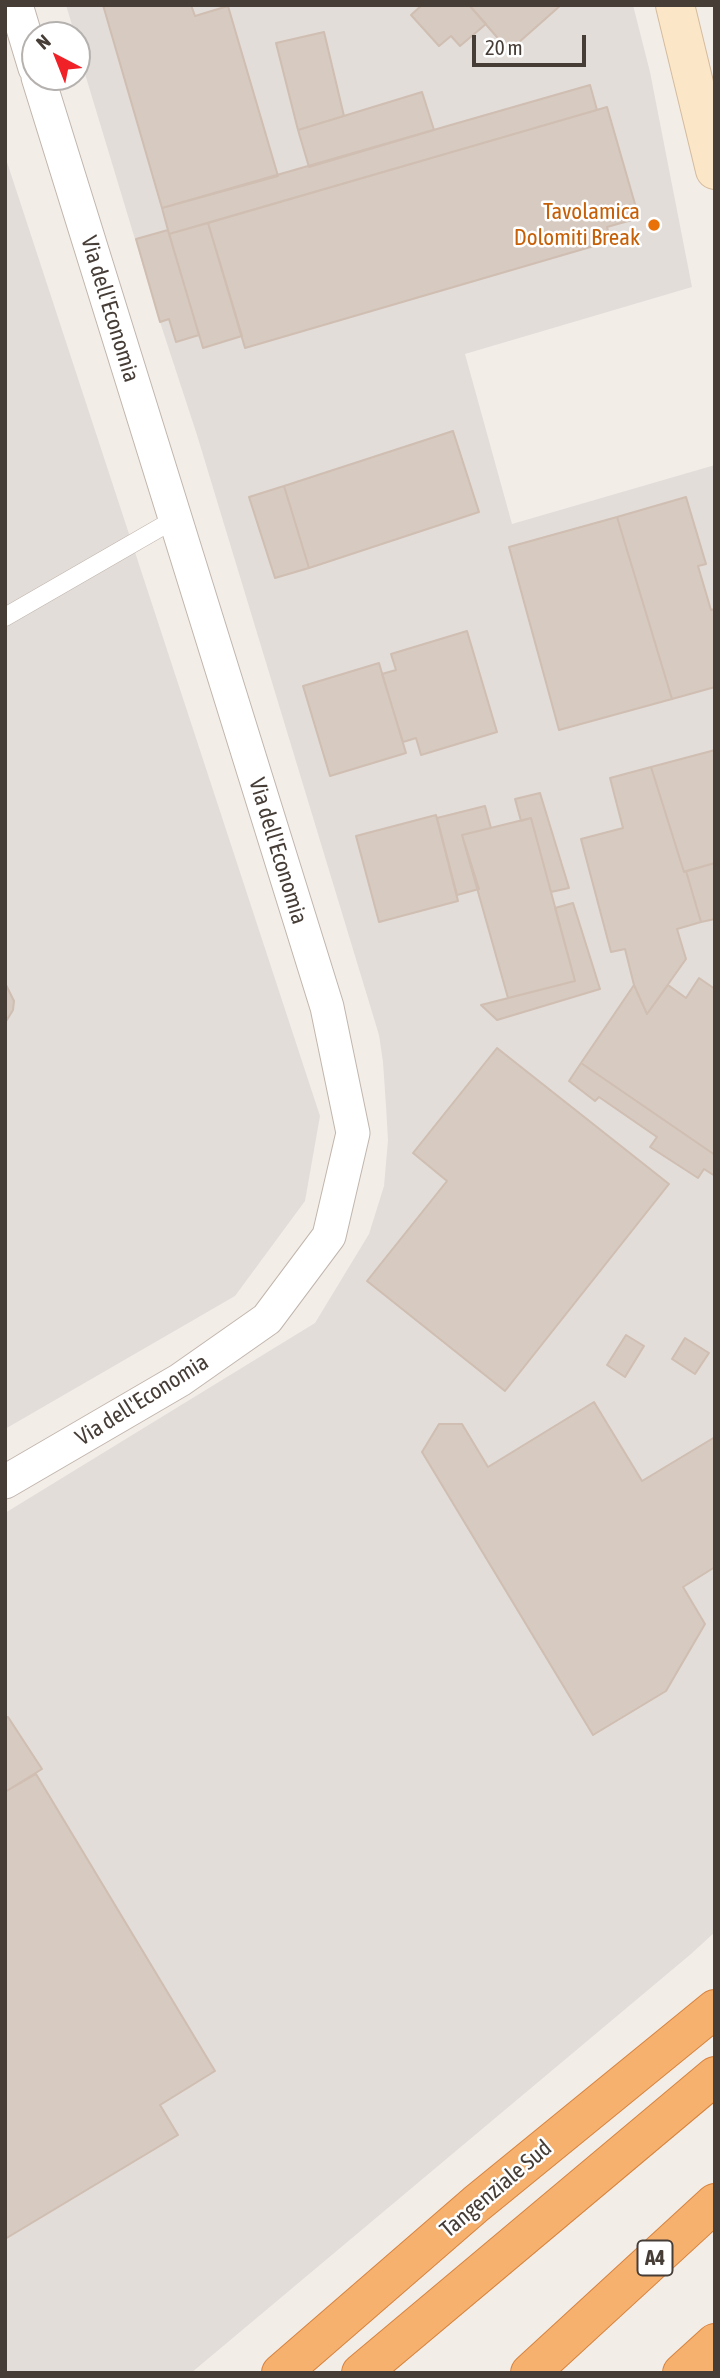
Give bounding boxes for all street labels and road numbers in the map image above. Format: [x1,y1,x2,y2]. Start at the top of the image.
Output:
street label: Via dell'Economia [75,233,145,385]
street label: Via dell'Economia [243,775,313,927]
street label: Via dell'Economia [71,1348,213,1452]
street label: Tangenziale Sud [435,2134,557,2244]
road number: A4 [638,2240,672,2276]

